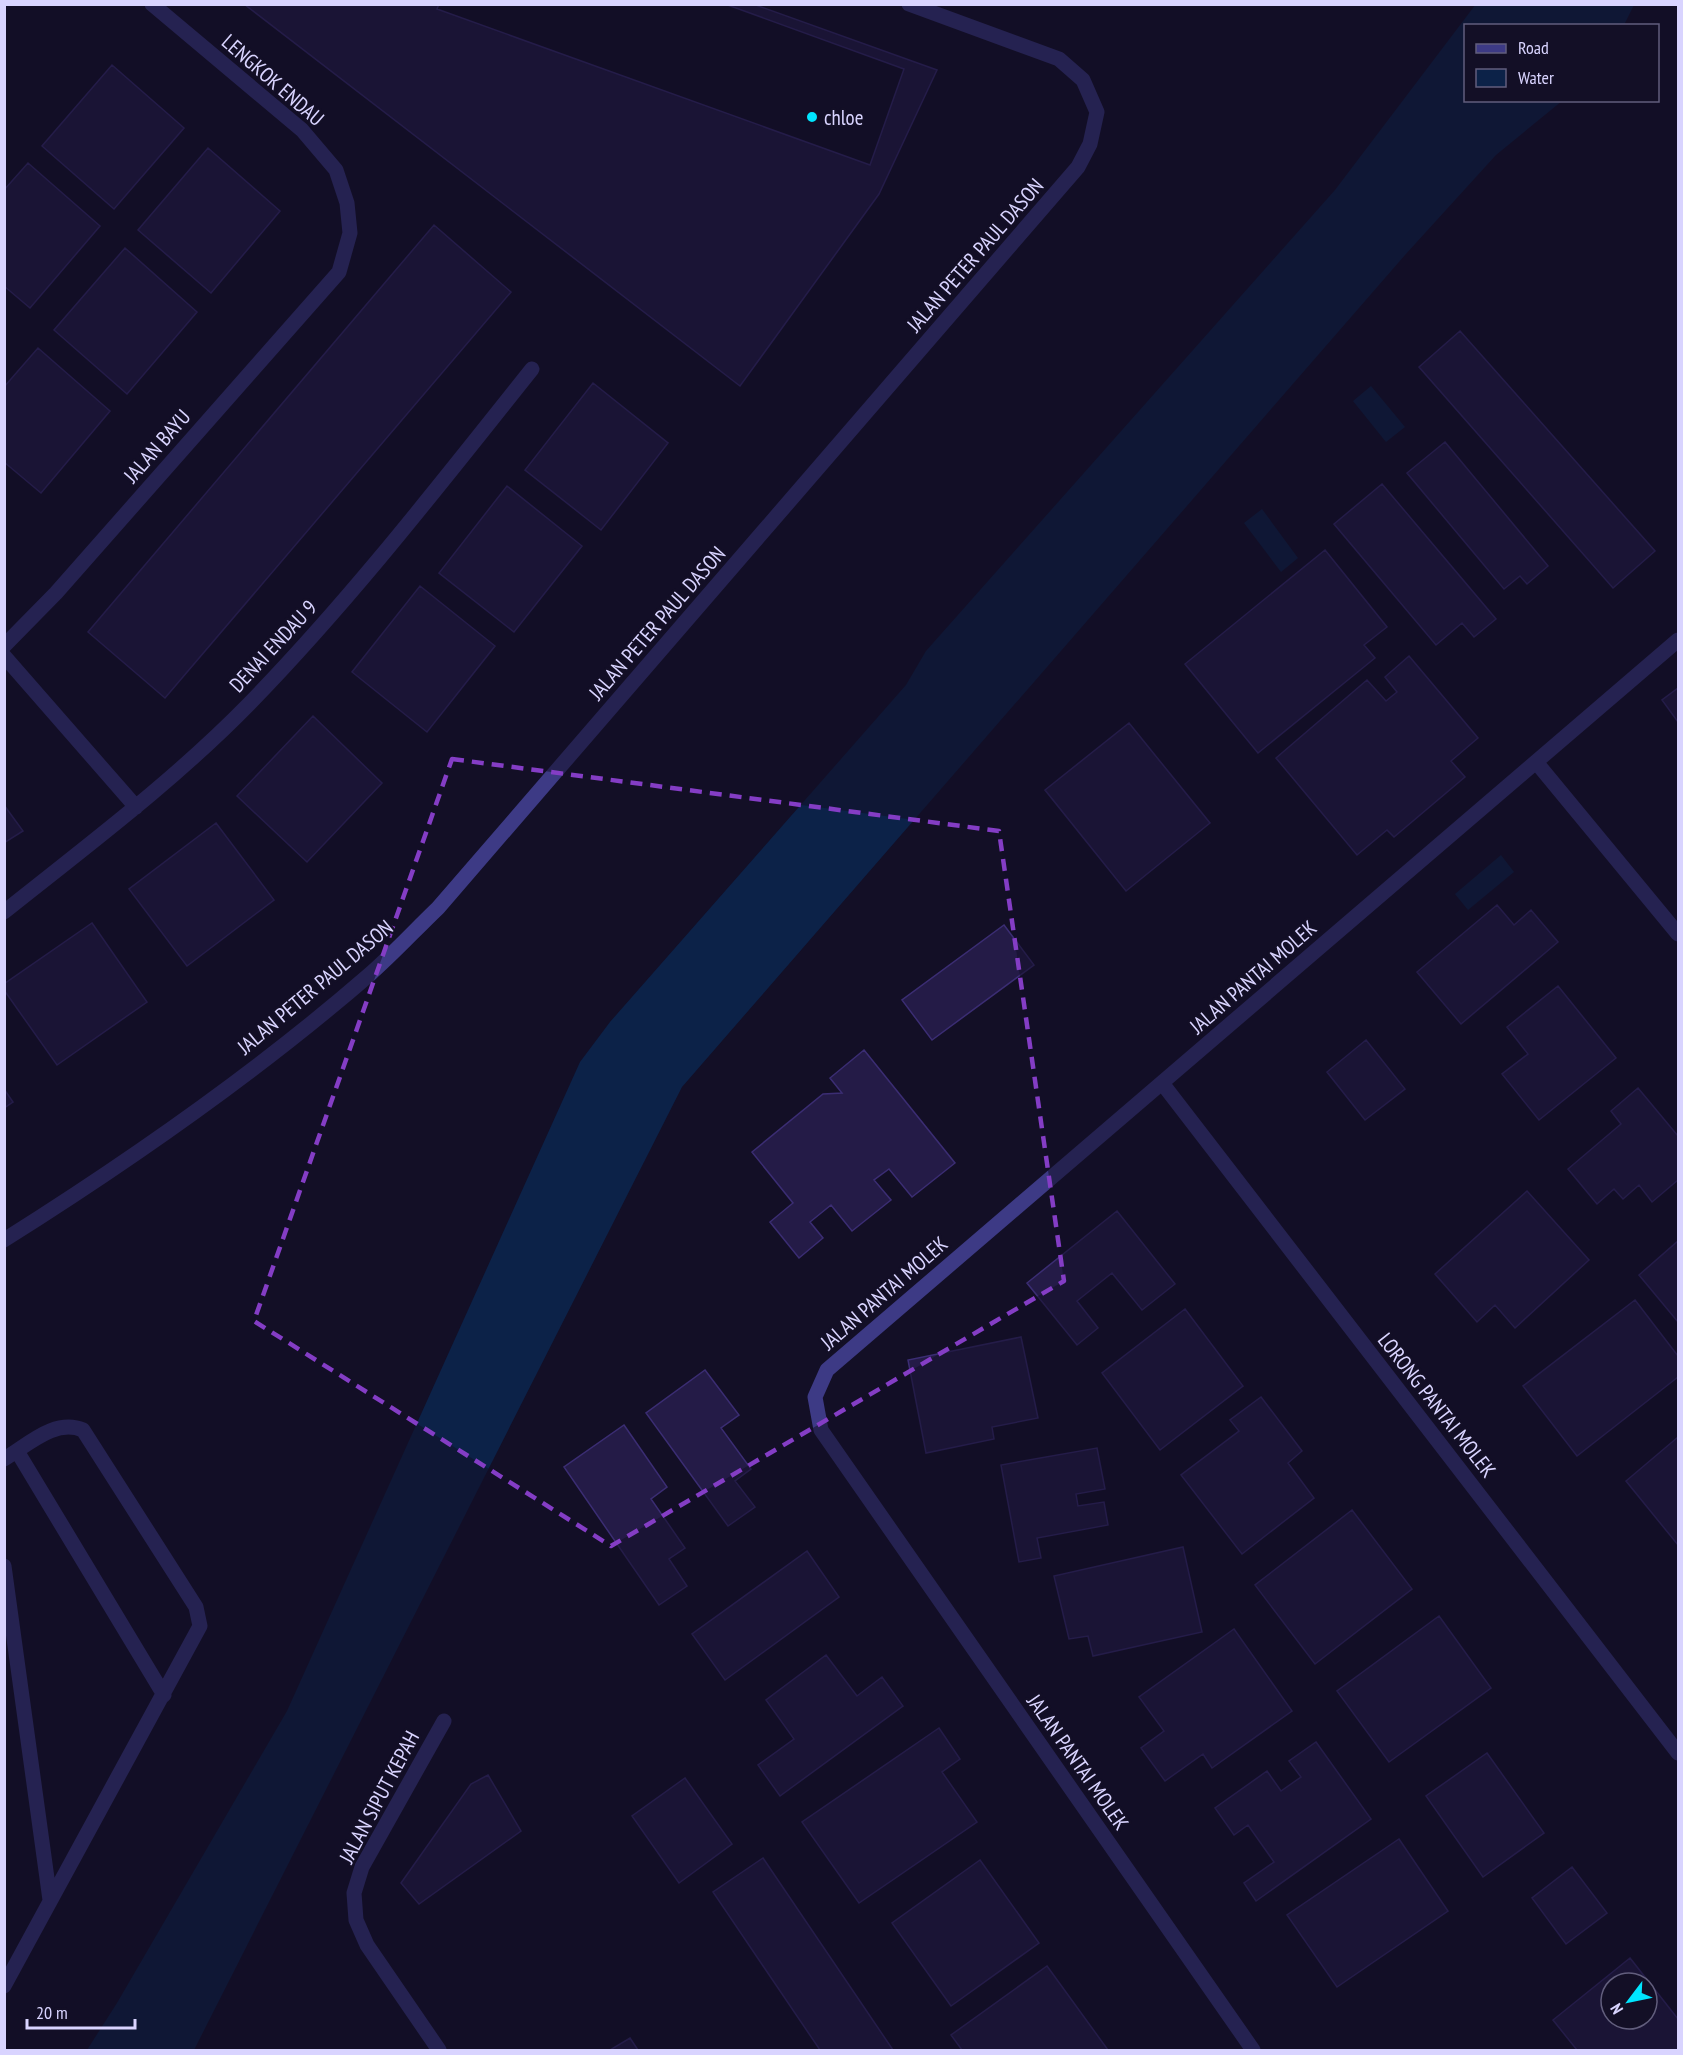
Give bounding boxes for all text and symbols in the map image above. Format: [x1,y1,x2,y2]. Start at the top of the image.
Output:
legend [1464,24,1659,102]
street label: LENGKOK ENDAU [216,28,330,132]
text: Road [1518,36,1549,59]
text: Water [1518,66,1554,89]
place label: chloe [824,104,863,131]
marker: chloe [805,110,819,124]
street label: JALAN PETER PAUL DASON [900,173,1049,338]
street label: JALAN BAYU [117,404,196,489]
street label: JALAN PETER PAUL DASON [582,541,731,706]
street label: DENAI ENDAU 9 [223,594,323,698]
street label: JALAN PETER PAUL DASON [231,914,398,1061]
street label: JALAN PANTAI MOLEK [1183,914,1322,1040]
street label: JALAN PANTAI MOLEK [814,1230,953,1356]
street label: LORONG PANTAI MOLEK [1372,1327,1502,1483]
street label: JALAN PANTAI MOLEK [1021,1688,1135,1835]
street label: JALAN SIPUT KEPAH [332,1726,425,1869]
north arrow [1599,1971,1659,2031]
scale bar [27,1992,135,2030]
text: N [1606,2000,1627,2018]
text: 20 m [36,2001,68,2024]

